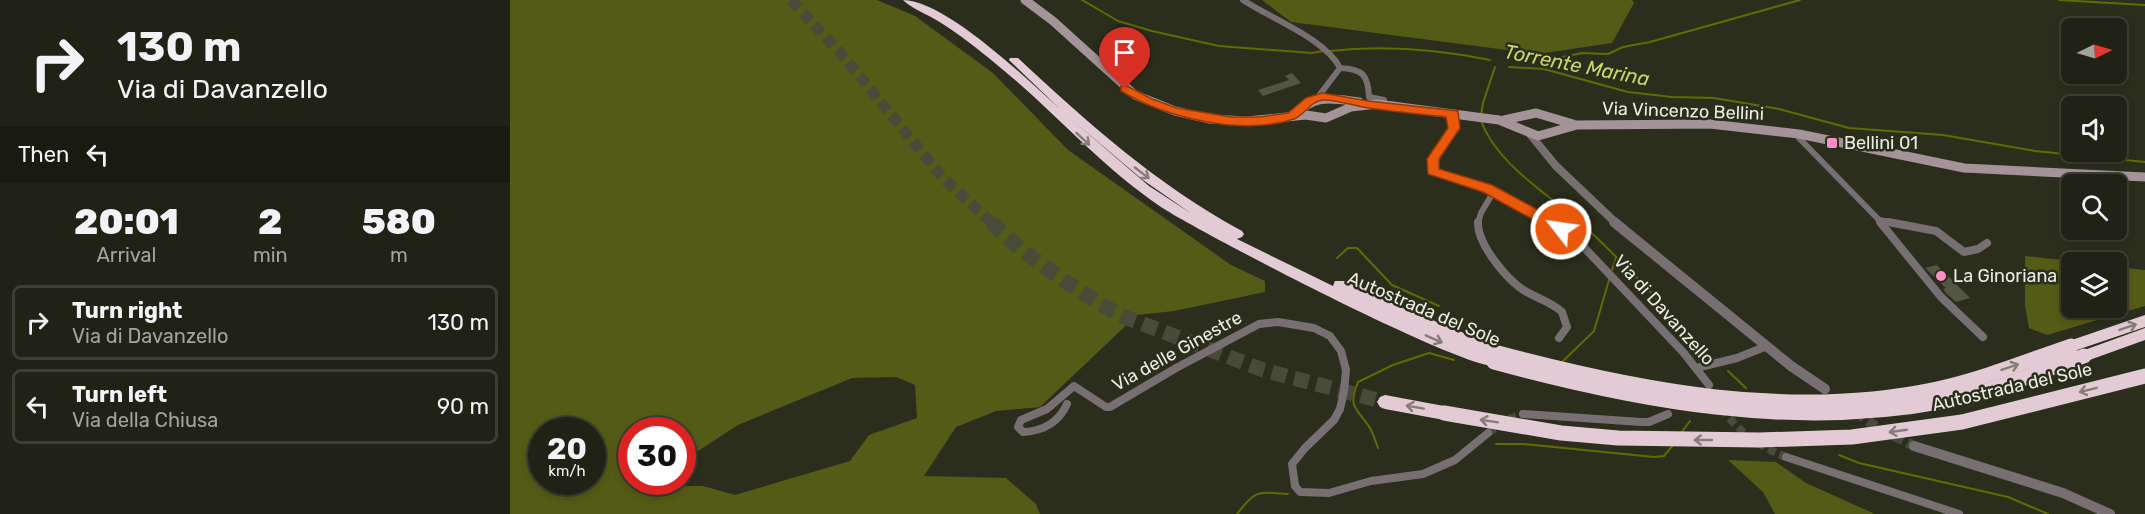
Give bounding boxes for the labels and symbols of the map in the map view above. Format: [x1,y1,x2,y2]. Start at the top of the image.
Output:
north arrow [2061,18,2127,84]
pin [1099,27,1150,89]
water label: Torrente Marina [1502,39,1652,91]
street label: Via Vincenzo Bellini [1602,97,1764,125]
one-way arrow [1076,132,1091,147]
place label: Bellini 01 [1844,132,1918,154]
marker: Bellini 01 [1825,136,1839,150]
one-way arrow [1134,166,1150,179]
position arrow [1529,197,1593,261]
street label: Via di Davanzello [1609,250,1719,370]
place label: La Ginoriana [1953,265,2057,287]
street label: Autostrada del Sole [1344,267,1504,351]
marker: La Ginoriana [1934,269,1948,283]
street label: Via delle Ginestre [1108,306,1246,396]
one-way arrow [2118,320,2137,331]
one-way arrow [1424,334,1442,345]
street label: Autostrada del Sole [1930,358,2094,416]
one-way arrow [2000,361,2019,372]
one-way arrow [2079,385,2098,396]
one-way arrow [1406,402,1425,413]
one-way arrow [1479,415,1499,426]
speed limit sign: 30 [618,417,696,495]
one-way arrow [1889,425,1908,436]
one-way arrow [1694,434,1714,446]

